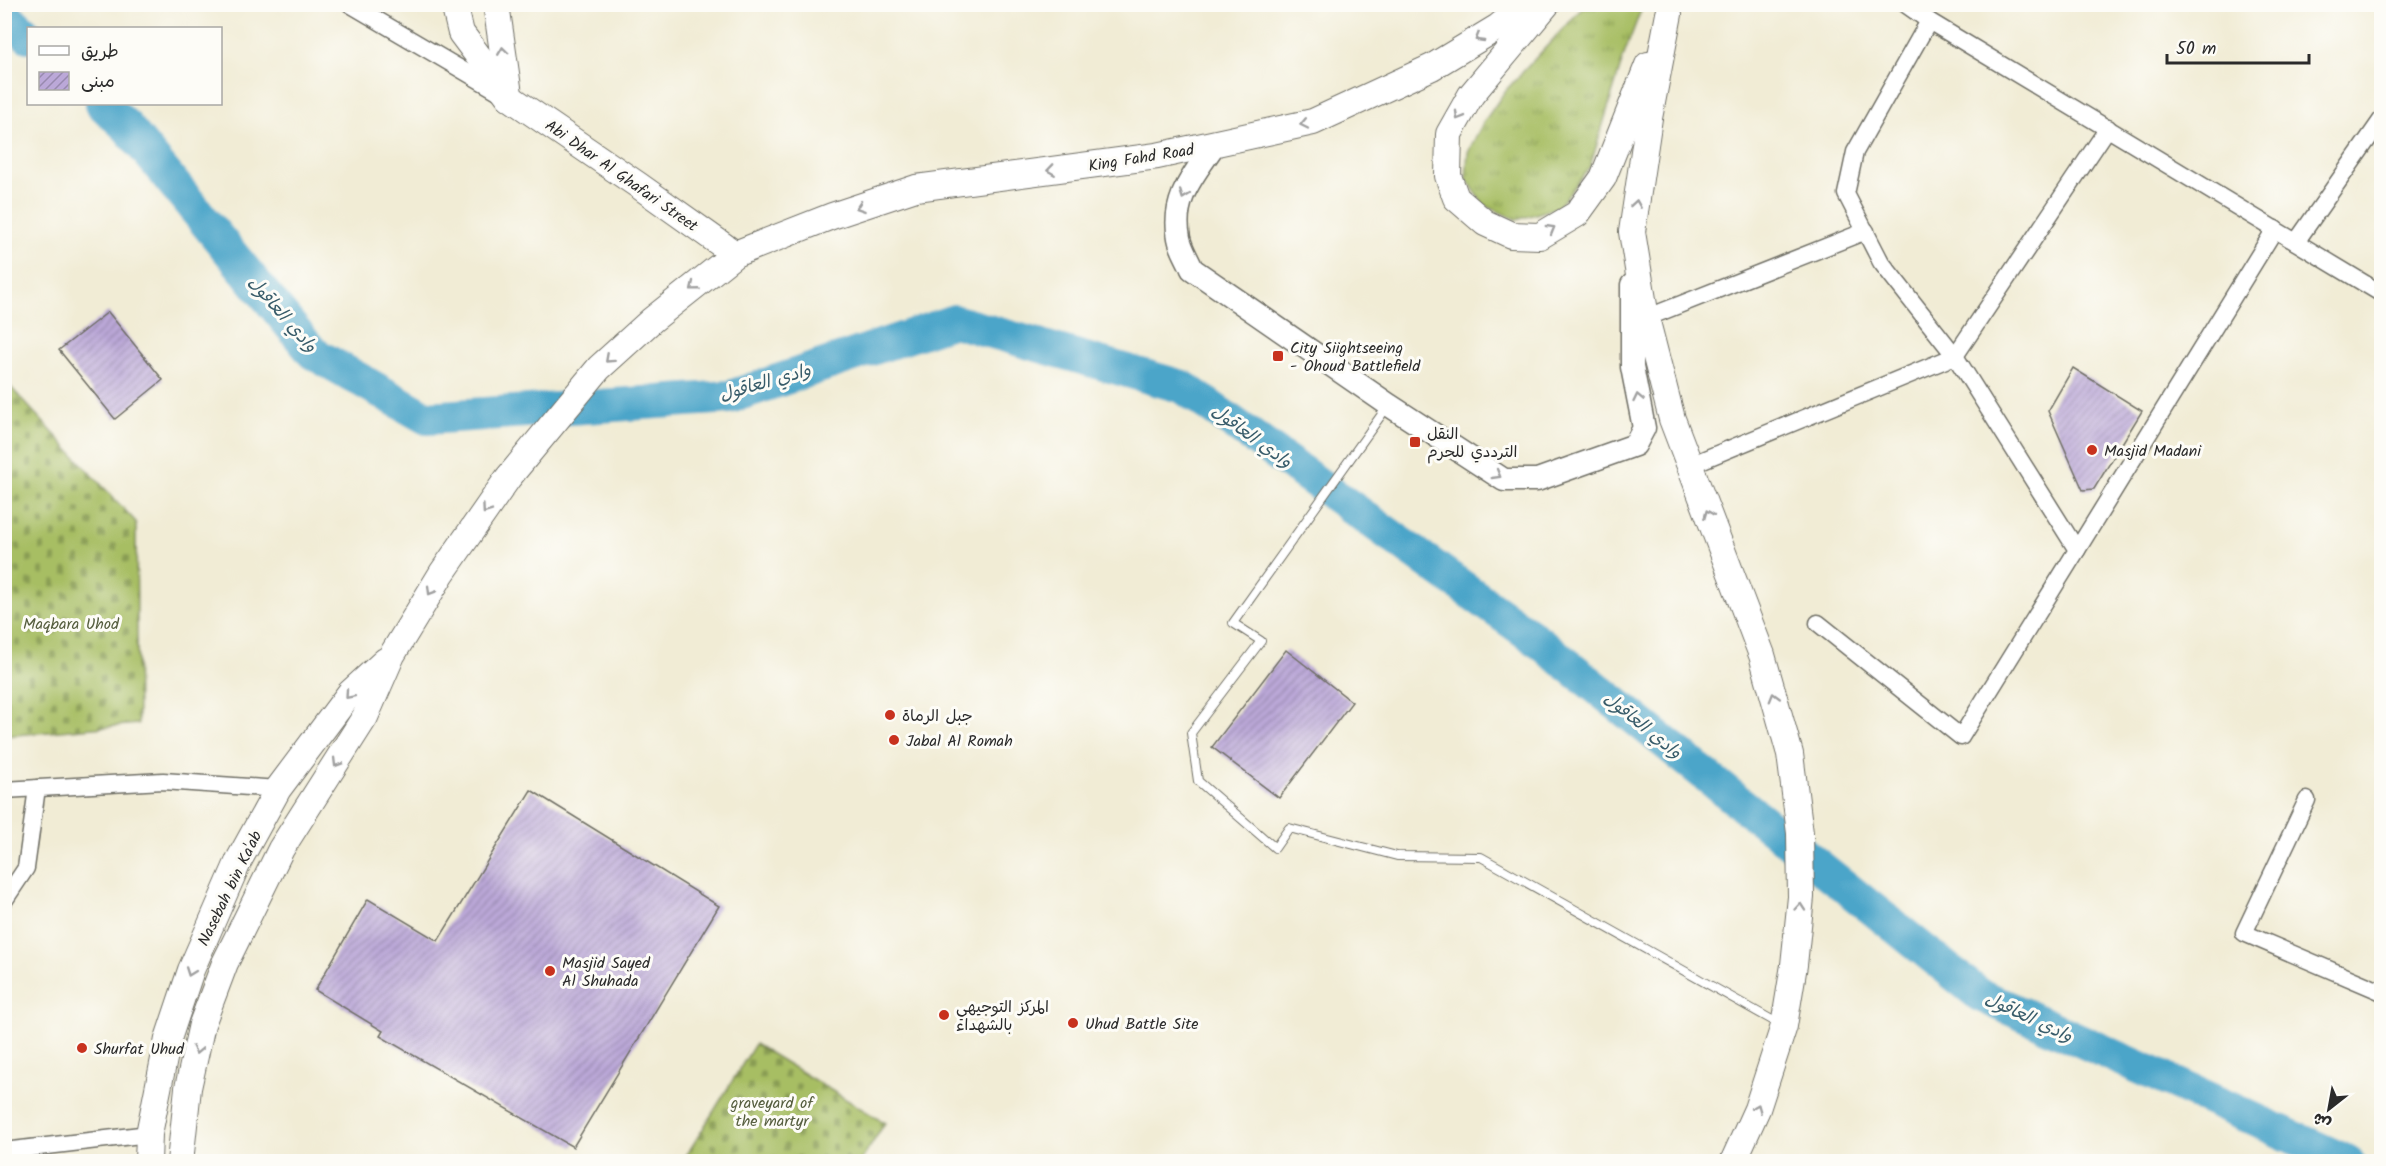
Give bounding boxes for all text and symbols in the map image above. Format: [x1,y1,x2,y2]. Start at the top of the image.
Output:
legend [27,27,222,105]
scale bar [2167,27,2310,65]
one-way arrow [1475,31,1485,43]
text: 50 m [2176,35,2216,64]
text: طريق [81,38,119,67]
one-way arrow [497,46,509,55]
text: مبنى [81,68,115,97]
one-way arrow [1454,110,1466,120]
street label: Abi Dhar Al Ghafari Street [539,114,704,239]
one-way arrow [1299,117,1309,130]
street label: King Fahd Road [1087,138,1197,179]
one-way arrow [1046,163,1055,176]
one-way arrow [1178,189,1191,199]
one-way arrow [855,200,866,212]
one-way arrow [1630,200,1642,209]
one-way arrow [1545,225,1555,236]
water label: وادي العاقول [240,270,324,360]
one-way arrow [689,280,700,291]
place label: City Siightseeing - Ohoud Battlefield [1290,336,1421,379]
marker: City Siightseeing - Ohoud Battlefield [1271,349,1285,363]
one-way arrow [605,352,616,363]
water label: وادي العاقول [716,356,815,410]
one-way arrow [1632,393,1645,403]
water label: وادي العاقول [1205,398,1298,477]
place label: النقل الترددي للحرم [1427,422,1517,465]
marker: النقل الترددي للحرم [1408,435,1422,449]
place label: Masjid Madani [2104,439,2202,464]
marker: Masjid Madani [2085,443,2099,457]
one-way arrow [1491,468,1501,479]
one-way arrow [482,503,493,514]
one-way arrow [1703,509,1715,520]
one-way arrow [426,585,438,595]
park label: Maqbara Uhod [23,612,120,637]
water label: وادي العاقول [1596,685,1688,767]
one-way arrow [345,688,356,699]
one-way arrow [1769,692,1781,703]
place label: جبل الرماة [902,704,973,729]
marker: جبل الرماة [883,708,897,722]
place label: Jabal Al Romah [906,729,1013,754]
marker: Jabal Al Romah [887,733,901,747]
one-way arrow [332,757,344,767]
street label: Nasebah bin Ka'ab [192,826,269,951]
one-way arrow [1793,902,1806,911]
place label: Masjid Sayed Al Shuhada [562,951,651,994]
marker: Masjid Sayed Al Shuhada [543,964,557,978]
one-way arrow [185,966,198,977]
water label: وادي العاقول [1980,985,2078,1052]
place label: المركز التوجيهي بالشهداء [956,995,1049,1038]
marker: المركز التوجيهي بالشهداء [937,1008,951,1022]
place label: Uhud Battle Site [1085,1012,1199,1037]
marker: Uhud Battle Site [1066,1016,1080,1030]
place label: Shurfat Uhud [94,1037,185,1062]
marker: Shurfat Uhud [75,1041,89,1055]
one-way arrow [191,1044,204,1054]
north arrow [2299,1079,2359,1139]
park label: graveyard of the martyr [730,1091,815,1134]
one-way arrow [1750,1104,1762,1115]
text: ش [2308,1105,2336,1136]

